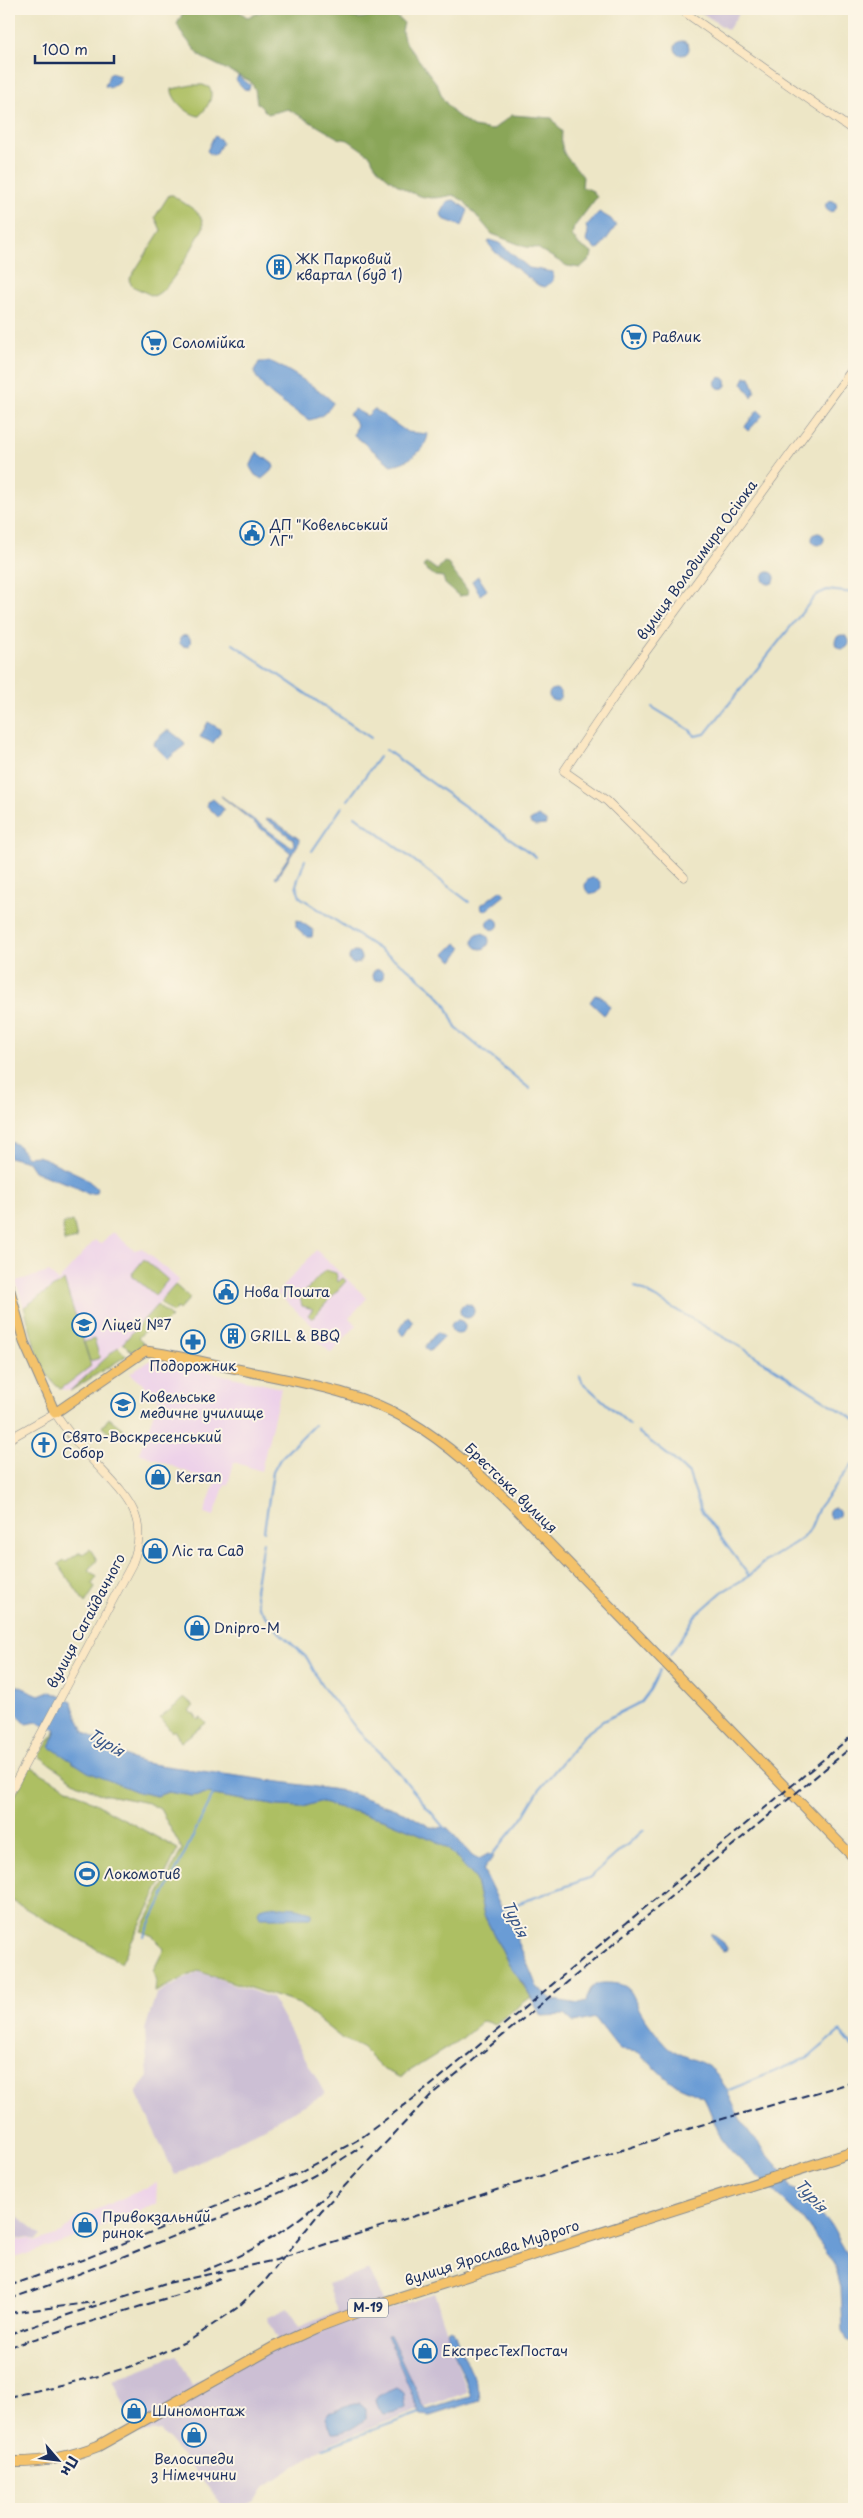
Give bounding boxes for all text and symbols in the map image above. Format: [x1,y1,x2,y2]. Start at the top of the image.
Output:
scale bar [35,32,114,64]
text: 100 m [42,37,88,60]
place label: ЖК Парковий квартал (буд 1) [295,248,403,285]
building icon: ЖК Парковий квартал (буд 1) [266,254,292,280]
supermarket icon: Равлик [621,324,647,350]
place label: Равлик [652,326,701,347]
supermarket icon: Соломійка [141,330,167,356]
place label: Соломійка [172,332,245,353]
street label: вулиця Володимира Осіюка [631,475,762,644]
place label: ДП "Ковельський ЛГ" [269,514,388,551]
public building icon: ДП "Ковельський ЛГ" [239,520,265,546]
public building icon: Нова Пошта [213,1279,239,1305]
place label: Нова Пошта [244,1281,330,1302]
school or university icon: Ліцей №7 [71,1312,97,1338]
place label: Ліцей №7 [102,1314,172,1335]
building icon: GRILL & BBQ [220,1323,246,1349]
place label: GRILL & BBQ [250,1325,340,1346]
pharmacy icon: Подорожник [180,1329,206,1355]
place label: Подорожник [150,1355,237,1376]
place label: Ковельське медичне училище [140,1386,264,1423]
school or university icon: Ковельське медичне училище [110,1392,136,1418]
place label: Свято-Воскресенський Собор [62,1426,222,1463]
church icon: Свято-Воскресенський Собор [31,1432,57,1458]
street label: Брестська вулиця [460,1438,563,1538]
shop icon: Kersan [145,1464,171,1490]
place label: Kersan [176,1466,222,1487]
shop icon: Ліс та Сад [142,1538,168,1564]
place label: Ліс та Сад [172,1540,244,1561]
street label: вулиця Сагайдачного [41,1550,130,1692]
shop icon: Dnipro-M [184,1615,210,1641]
place label: Dnipro-M [214,1617,280,1638]
water label: Турія [84,1722,130,1762]
sports icon: Локомотив [74,1861,100,1887]
place label: Локомотив [104,1863,180,1884]
water label: Турія [498,1896,535,1941]
water label: Турія [791,2173,834,2218]
place label: Привокзальний ринок [102,2206,210,2243]
shop icon: Привокзальний ринок [72,2212,98,2238]
street label: вулиця Ярослава Мудрого [402,2214,582,2291]
road number: М-19 [348,2298,388,2318]
shop icon: ЕкспресТехПостач [412,2338,438,2364]
place label: ЕкспресТехПостач [442,2340,568,2361]
shop icon: Шиномонтаж [121,2398,147,2424]
place label: Шиномонтаж [152,2400,246,2421]
shop icon: Велосипеди з Німеччини [181,2422,207,2448]
north arrow [32,2436,82,2486]
place label: Велосипеди з Німеччини [150,2448,237,2485]
text: Пн [56,2452,84,2480]

